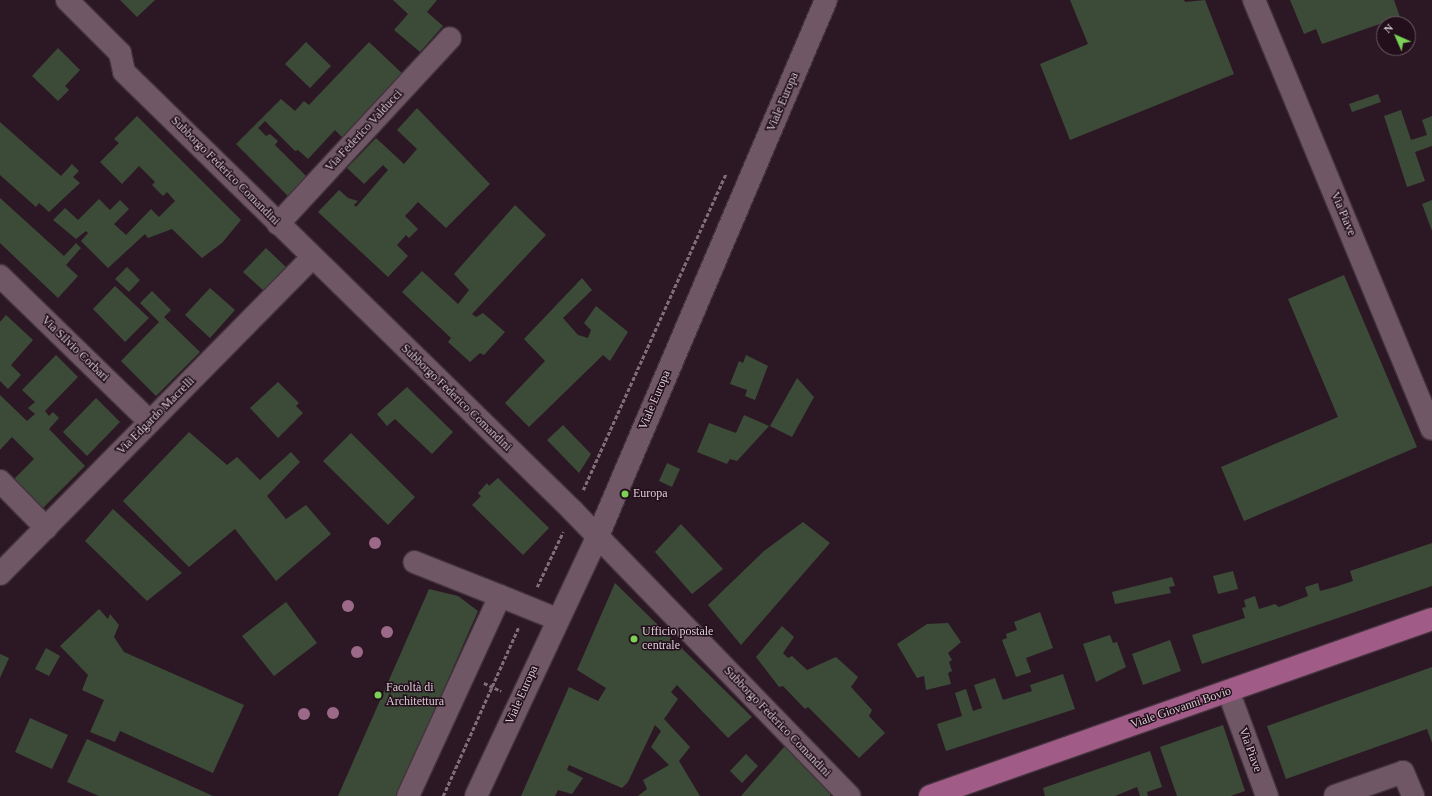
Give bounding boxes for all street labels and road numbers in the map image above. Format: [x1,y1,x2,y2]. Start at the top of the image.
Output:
street label: Viale Europa [764,70,802,134]
street label: Via Federico Valducci [322,87,406,175]
street label: Subborgo Federico Comandini [168,114,282,228]
street label: Via Piave [1327,190,1359,238]
street label: Via Silvio Corbari [38,313,112,385]
street label: Subborgo Federico Comandini [398,341,514,455]
street label: Viale Europa [636,368,674,432]
street label: Via Edgardo Macrelli [114,374,198,458]
street label: Viale Europa [503,663,541,727]
street label: Subborgo Federico Comandini [720,664,834,780]
street label: Viale Giovanni Bovio [1129,684,1233,732]
street label: Via Piave [1235,726,1265,774]

